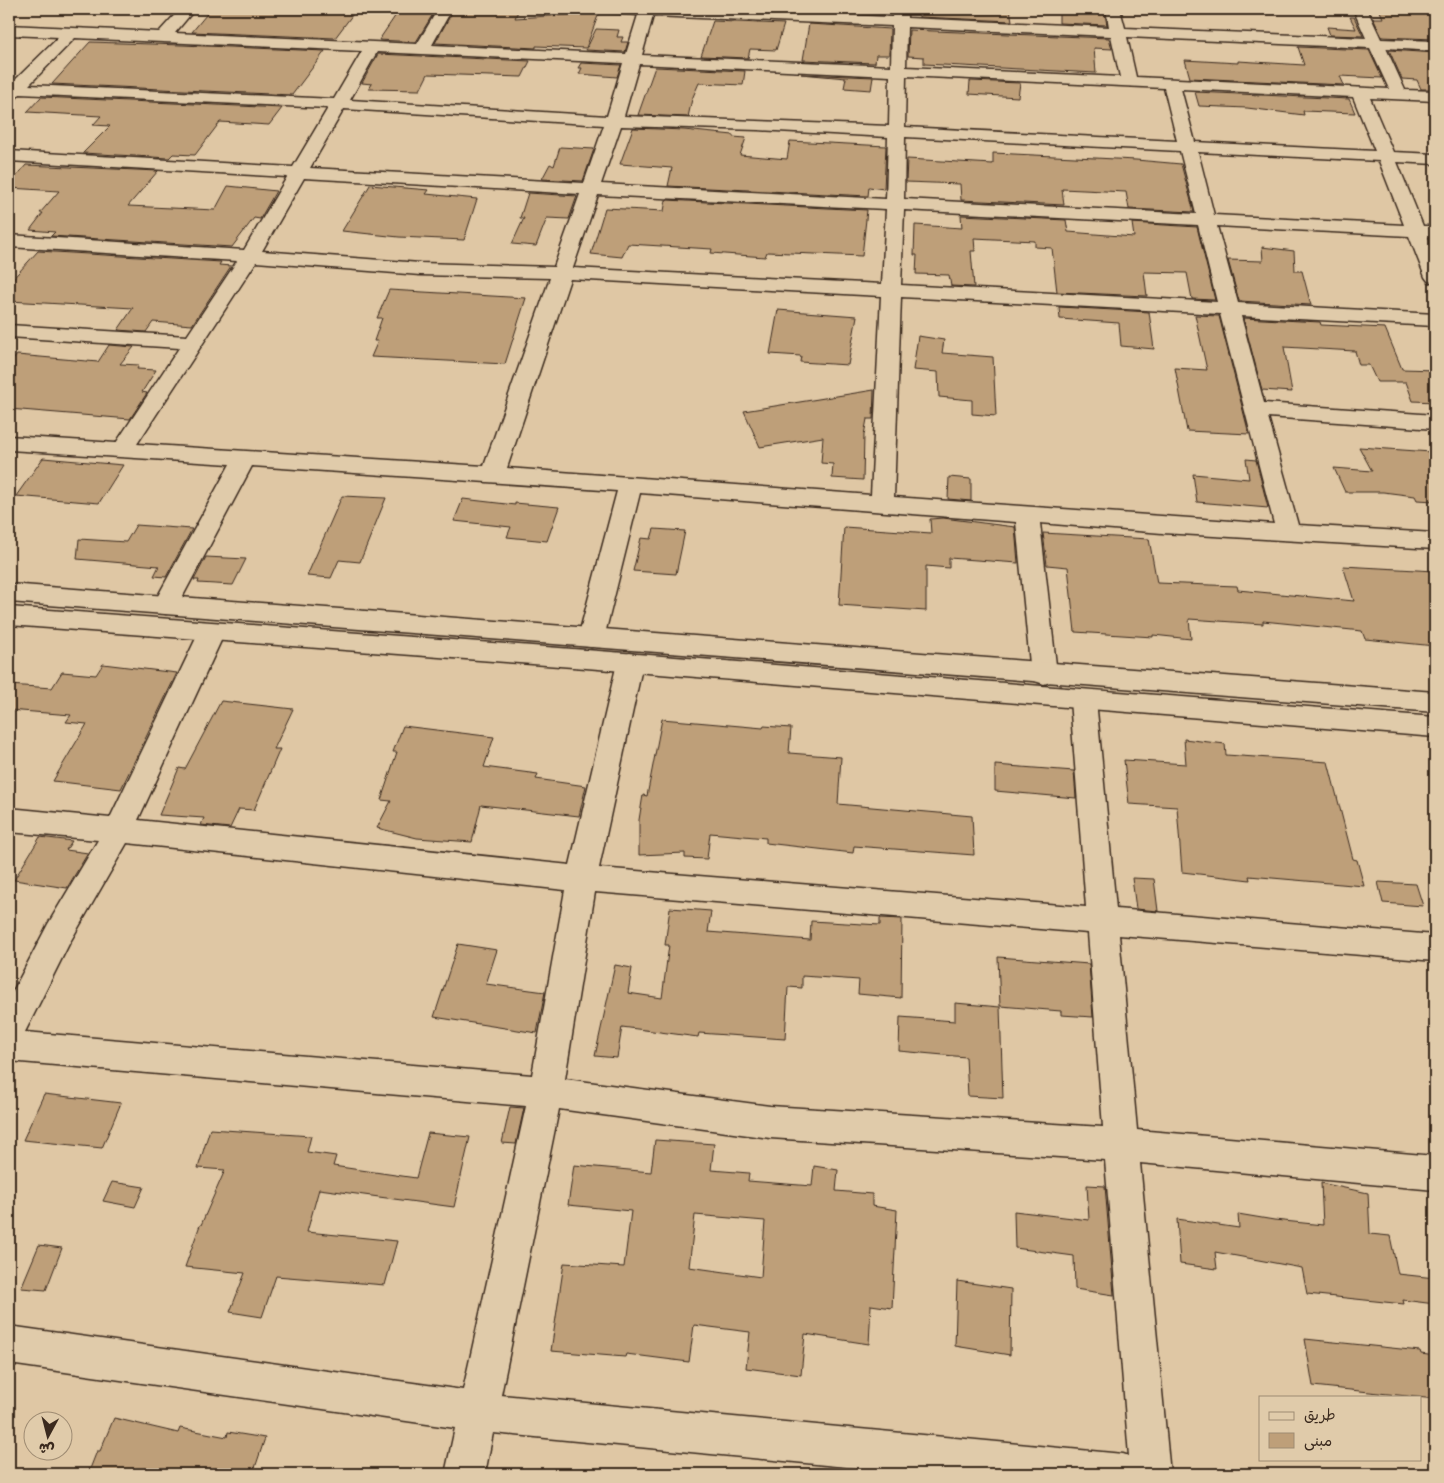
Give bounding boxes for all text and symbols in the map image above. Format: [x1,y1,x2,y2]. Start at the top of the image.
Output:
legend [1259,1396,1422,1460]
text: طريق [1304,1405,1336,1427]
north arrow [22,1410,72,1460]
text: مبنى [1304,1431,1332,1453]
text: ش [38,1436,56,1459]

